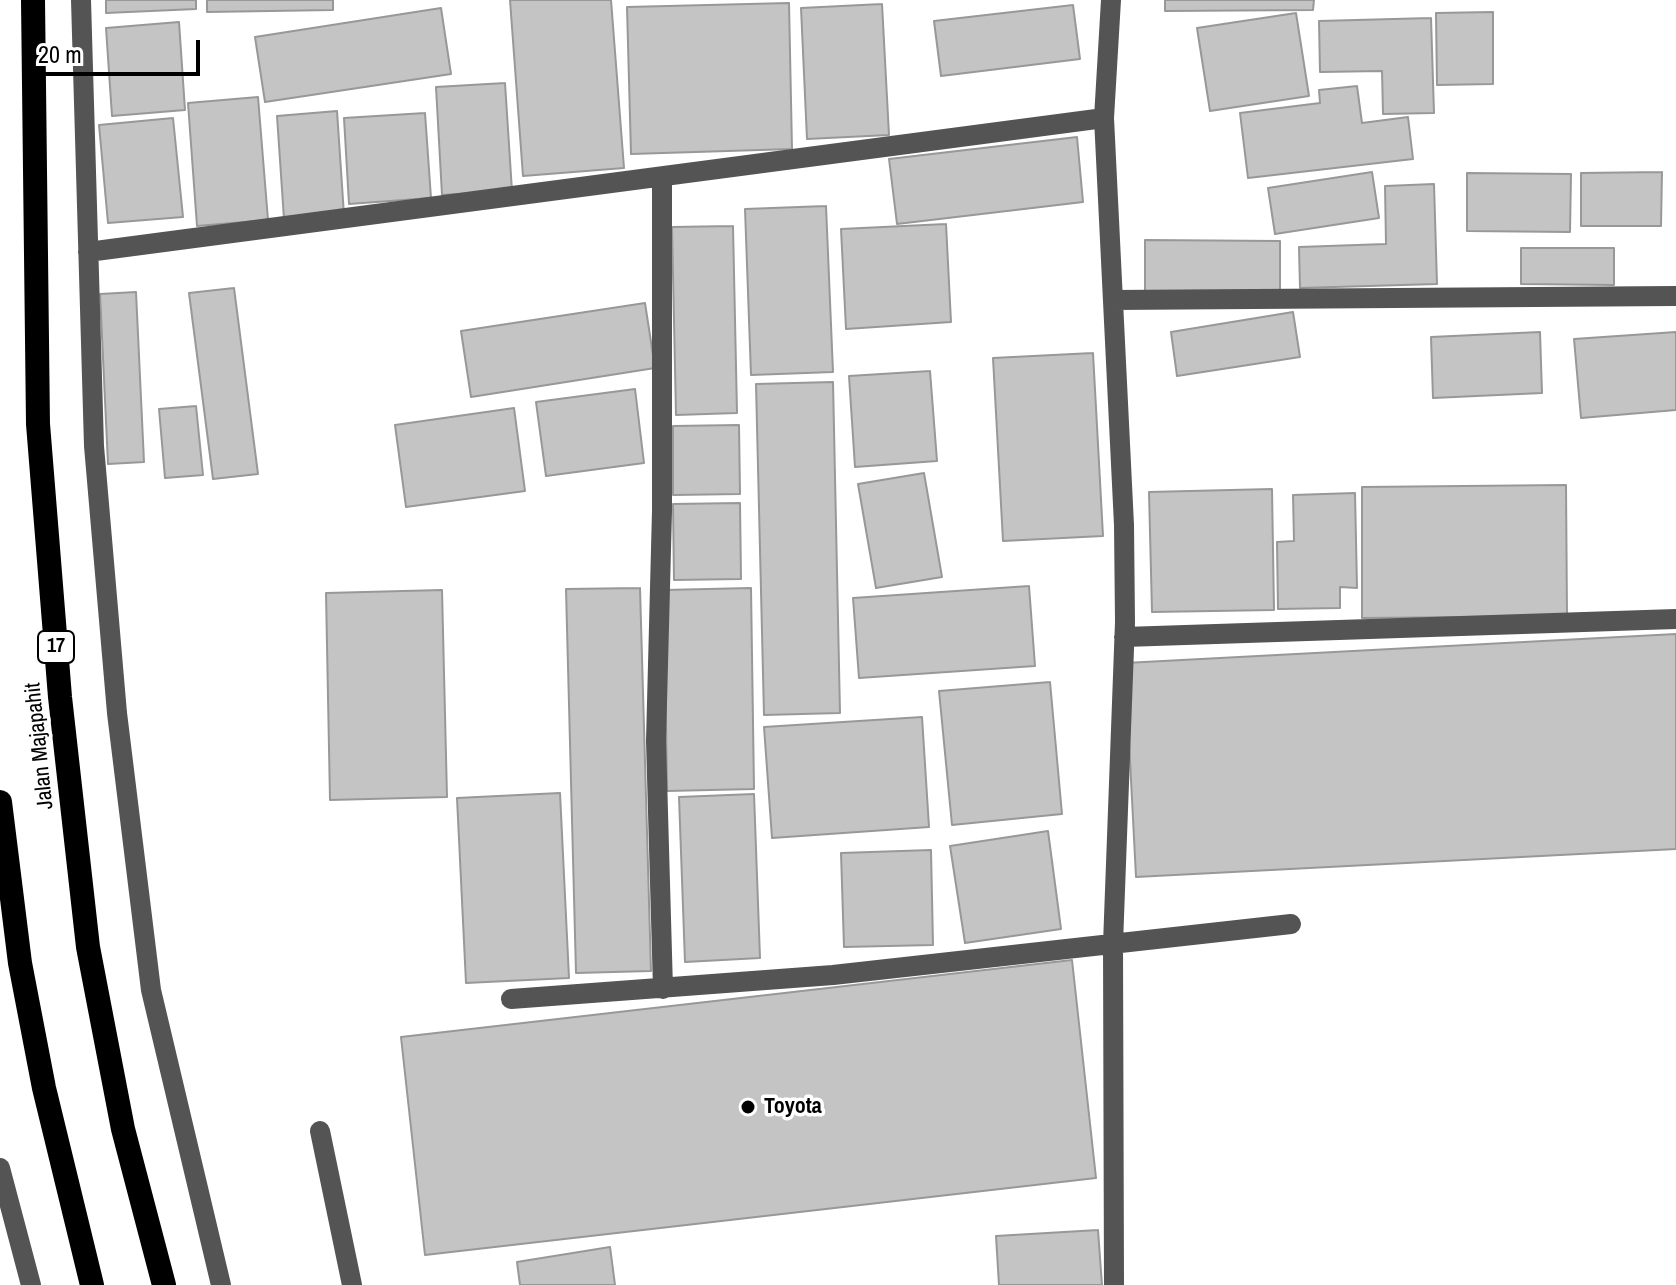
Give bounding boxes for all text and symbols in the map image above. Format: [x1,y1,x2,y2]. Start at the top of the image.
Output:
scale bar [28,24,204,74]
text: 20 m [38,38,82,70]
road number: 17 [38,631,74,663]
street label: Jalan Majapahit [20,681,60,811]
place label: Toyota [764,1094,822,1120]
marker: Toyota [739,1098,757,1116]

